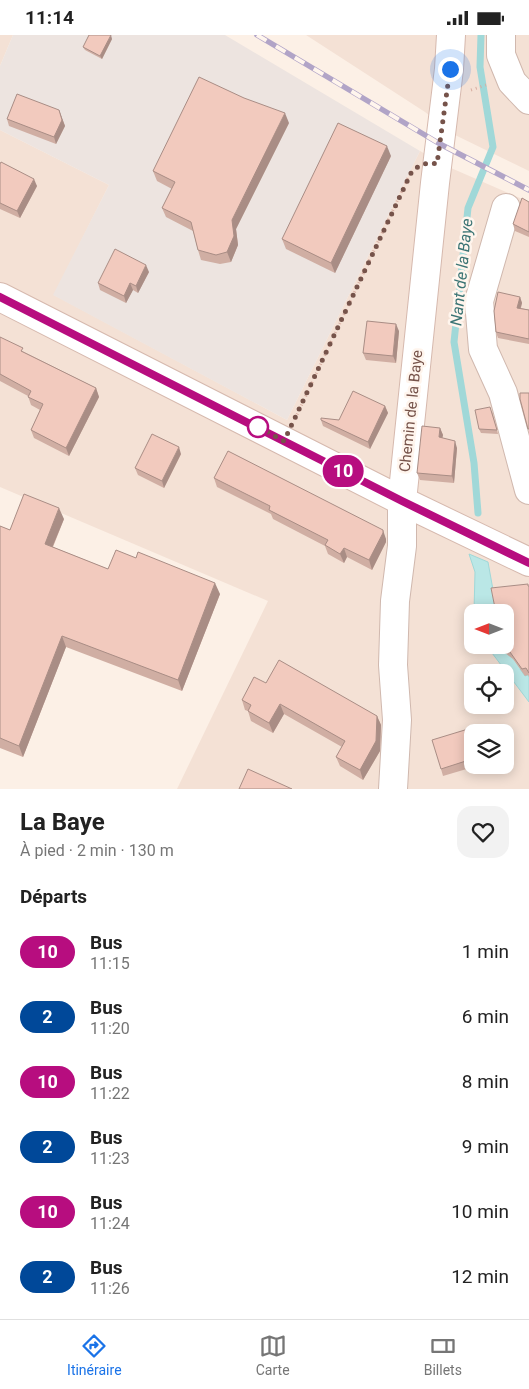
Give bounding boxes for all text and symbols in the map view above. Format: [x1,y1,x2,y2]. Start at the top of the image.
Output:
text: 11:14 [25,6,74,29]
your location [438,57,463,82]
water label: Nant de la Baye [446,218,477,327]
street label: Chemin de la Baye [396,349,426,473]
unlabelled marker [247,416,269,438]
line badge: 10 [320,455,366,487]
text: 10 [333,460,353,481]
north arrow [464,604,514,654]
map controls [464,604,514,774]
button: locate [464,664,514,714]
button: layers [464,724,514,774]
button: heart [457,806,509,858]
text: La Baye [20,808,105,836]
text: À pied · 2 min · 130 m [20,841,174,860]
text: Départs [20,885,87,908]
text: Bus [90,931,123,954]
text: 1 min [462,940,509,963]
text: 10 [37,941,58,962]
text: 11:15 [90,954,130,973]
text: Bus [90,996,123,1019]
text: 6 min [462,1005,509,1028]
text: 2 [42,1006,53,1027]
text: 11:20 [90,1019,130,1038]
text: Bus [90,1061,123,1084]
text: 8 min [462,1070,509,1093]
text: 10 [37,1071,58,1092]
text: 11:22 [90,1084,130,1103]
text: Bus [90,1126,123,1149]
text: 9 min [462,1135,509,1158]
text: 2 [42,1136,53,1157]
text: 11:23 [90,1149,130,1168]
text: Bus [90,1191,123,1214]
text: 10 min [451,1200,509,1223]
text: 10 [37,1201,58,1222]
text: 11:24 [90,1214,130,1233]
text: Bus [90,1256,123,1279]
text: 12 min [451,1265,509,1288]
text: 2 [42,1266,53,1287]
text: 11:26 [90,1279,130,1298]
tab: Itinéraire [67,1332,122,1378]
tab: Carte [256,1332,290,1378]
tab: Billets [424,1332,462,1378]

